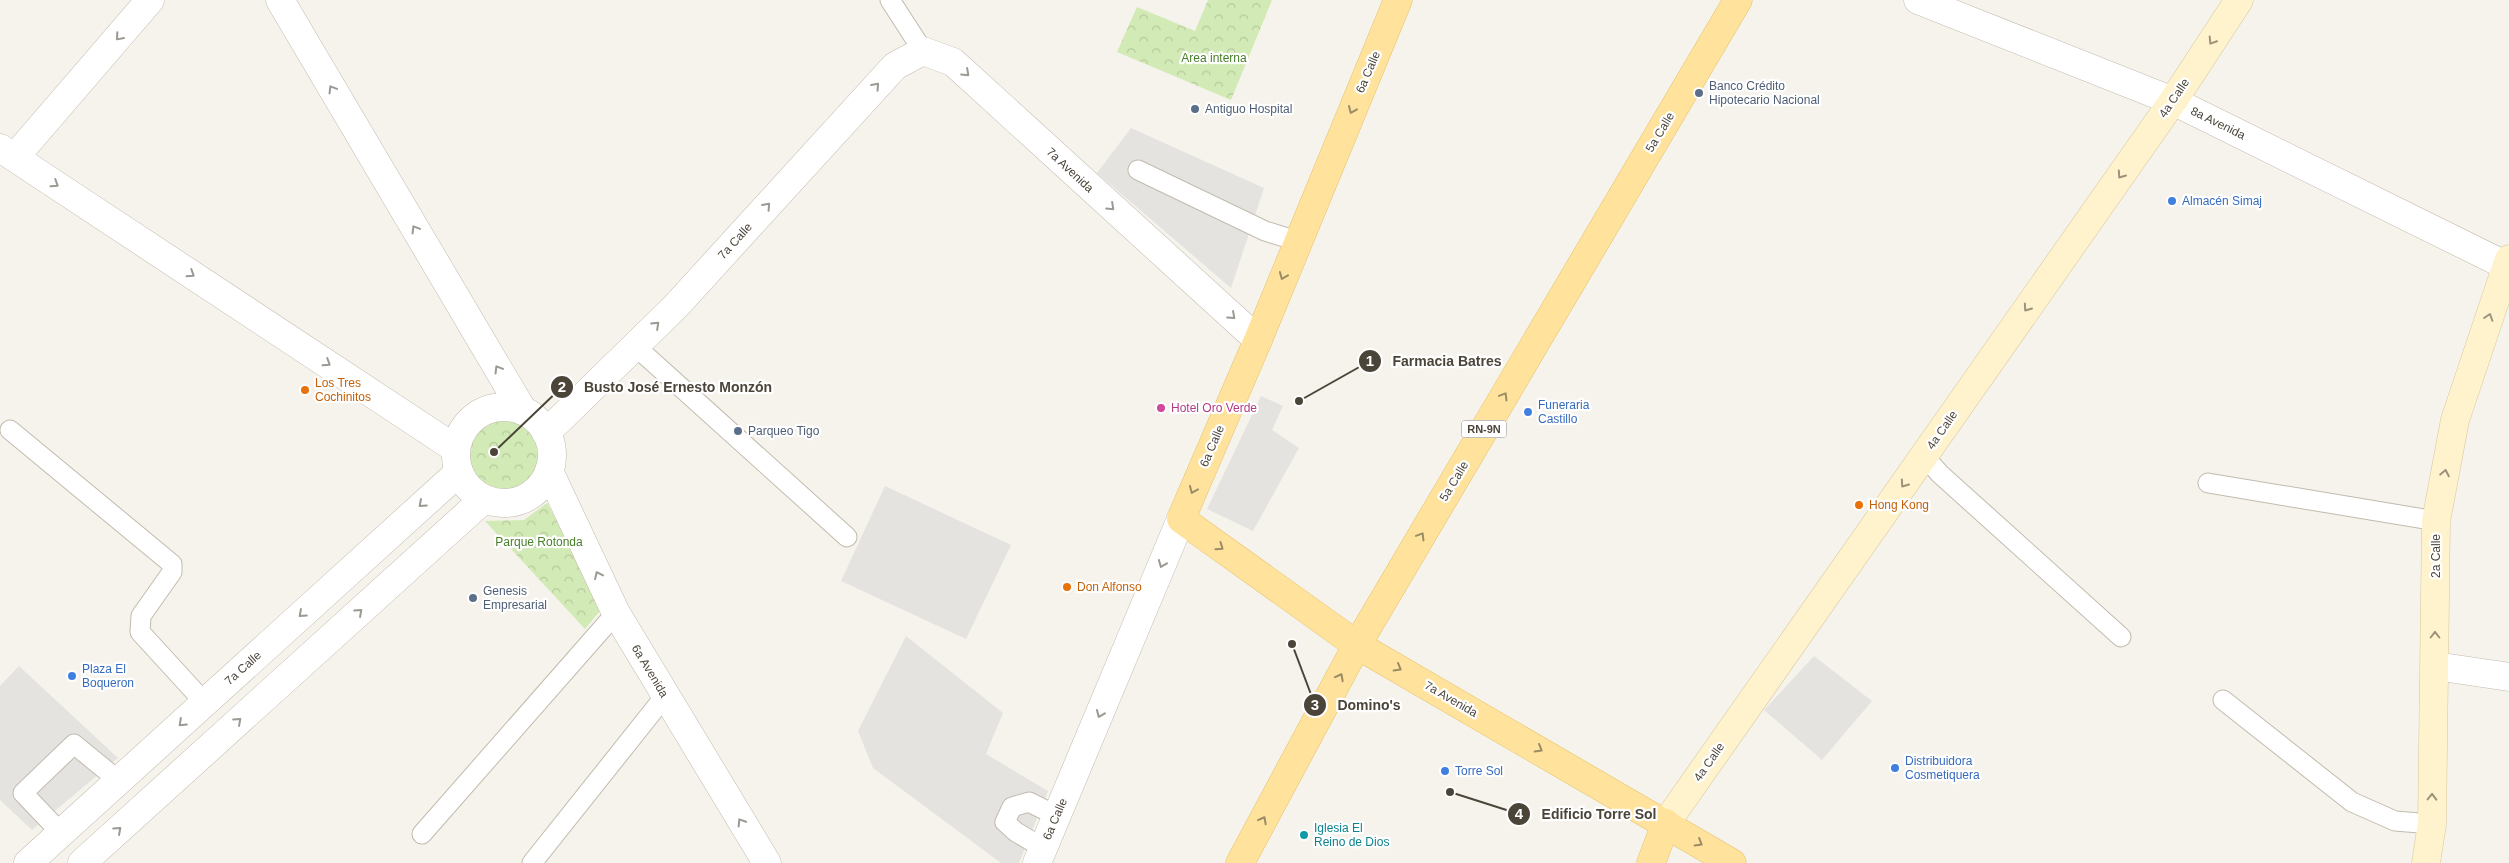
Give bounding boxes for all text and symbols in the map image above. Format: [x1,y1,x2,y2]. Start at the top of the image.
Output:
one-way arrow [116,31,124,40]
one-way arrow [2209,35,2218,45]
street label: 6a Calle [1353,49,1383,95]
park label: Area interna [1181,51,1247,65]
one-way arrow [960,68,969,77]
street label: 4a Calle [2156,76,2192,120]
place label: Banco Crédito Hipotecario Nacional [1709,79,1820,107]
one-way arrow [870,83,879,92]
one-way arrow [329,85,339,94]
marker: Banco Crédito Hipotecario Nacional [1693,87,1705,99]
place label: Antiguo Hospital [1205,102,1292,116]
marker: Antiguo Hospital [1189,103,1201,115]
street label: 8a Avenida [2188,104,2248,142]
one-way arrow [1348,105,1358,114]
street label: 5a Calle [1643,109,1678,154]
street label: 7a Avenida [1044,145,1097,196]
one-way arrow [2118,169,2127,179]
one-way arrow [50,178,59,187]
place label: Almacén Simaj [2182,194,2262,208]
marker: Almacén Simaj [2166,195,2178,207]
one-way arrow [1105,201,1114,210]
one-way arrow [761,203,770,212]
street label: 7a Calle [715,220,755,262]
one-way arrow [412,225,422,234]
one-way arrow [185,268,195,277]
one-way arrow [1279,271,1289,280]
one-way arrow [2024,302,2033,312]
one-way arrow [1226,310,1235,319]
one-way arrow [2483,313,2493,322]
one-way arrow [650,322,659,331]
callout: Farmacia Batres [1357,347,1511,376]
text: 1 [1366,352,1374,369]
text: Farmacia Batres [1393,353,1502,369]
one-way arrow [321,357,330,366]
one-way arrow [494,365,504,374]
callout: Busto José Ernesto Monzón [549,372,783,401]
place label: Los Tres Cochinitos [315,376,371,404]
text: 2 [558,378,566,395]
text: Busto José Ernesto Monzón [584,379,772,395]
marker: Los Tres Cochinitos [299,384,311,396]
one-way arrow [1497,393,1507,402]
place label: Funeraria Castillo [1538,398,1590,426]
place label: Hotel Oro Verde [1171,401,1257,415]
marker: Hotel Oro Verde [1155,402,1167,414]
marker: Funeraria Castillo [1522,406,1534,418]
street label: 4a Calle [1924,408,1961,452]
road number: RN-9N [1462,420,1506,438]
street label: 6a Calle [1197,423,1227,469]
place label: Parqueo Tigo [748,424,820,438]
marker: Parqueo Tigo [732,425,744,437]
street label: 5a Calle [1437,458,1472,503]
one-way arrow [2439,469,2450,477]
one-way arrow [1901,478,1910,488]
one-way arrow [1189,485,1199,494]
one-way arrow [419,498,428,507]
place label: Hong Kong [1869,498,1929,512]
marker: Hong Kong [1853,499,1865,511]
one-way arrow [1415,533,1425,542]
street label: 2a Calle [2429,534,2443,578]
park label: Parque Rotonda [495,535,583,549]
one-way arrow [1214,541,1224,550]
one-way arrow [1158,559,1168,568]
one-way arrow [594,571,604,580]
place label: Don Alfonso [1077,580,1142,594]
marker: Don Alfonso [1061,581,1073,593]
place label: Genesis Empresarial [483,584,547,612]
marker: Genesis Empresarial [467,592,479,604]
one-way arrow [299,608,308,617]
one-way arrow [353,609,362,618]
one-way arrow [2430,630,2441,638]
street label: 6a Avenida [629,642,671,700]
street label: 7a Calle [222,648,264,688]
place label: Plaza El Boqueron [82,662,134,690]
one-way arrow [1392,662,1401,672]
marker: Plaza El Boqueron [66,670,78,682]
one-way arrow [1334,673,1344,682]
street label: 7a Avenida [1422,678,1480,720]
callout: Domino's [1303,690,1411,719]
text: 3 [1311,696,1319,713]
text: Domino's [1337,697,1401,713]
one-way arrow [1095,709,1106,718]
one-way arrow [179,718,188,727]
one-way arrow [233,718,242,727]
street label: 4a Calle [1691,740,1728,784]
one-way arrow [1533,743,1542,753]
place label: Distribuidora Cosmetiquera [1905,754,1980,782]
marker: Distribuidora Cosmetiquera [1889,762,1901,774]
place label: Torre Sol [1455,764,1503,778]
marker: Torre Sol [1439,765,1451,777]
one-way arrow [2427,793,2437,800]
street label: 6a Calle [1040,796,1070,842]
callout: Edificio Torre Sol [1506,800,1666,829]
text: 4 [1515,805,1524,822]
text: Edificio Torre Sol [1542,806,1656,822]
one-way arrow [1257,816,1267,825]
one-way arrow [738,818,747,827]
place label: Iglesia El Reino de Dios [1314,821,1389,849]
one-way arrow [112,827,121,836]
marker: Iglesia El Reino de Dios [1298,829,1310,841]
one-way arrow [1693,837,1702,846]

